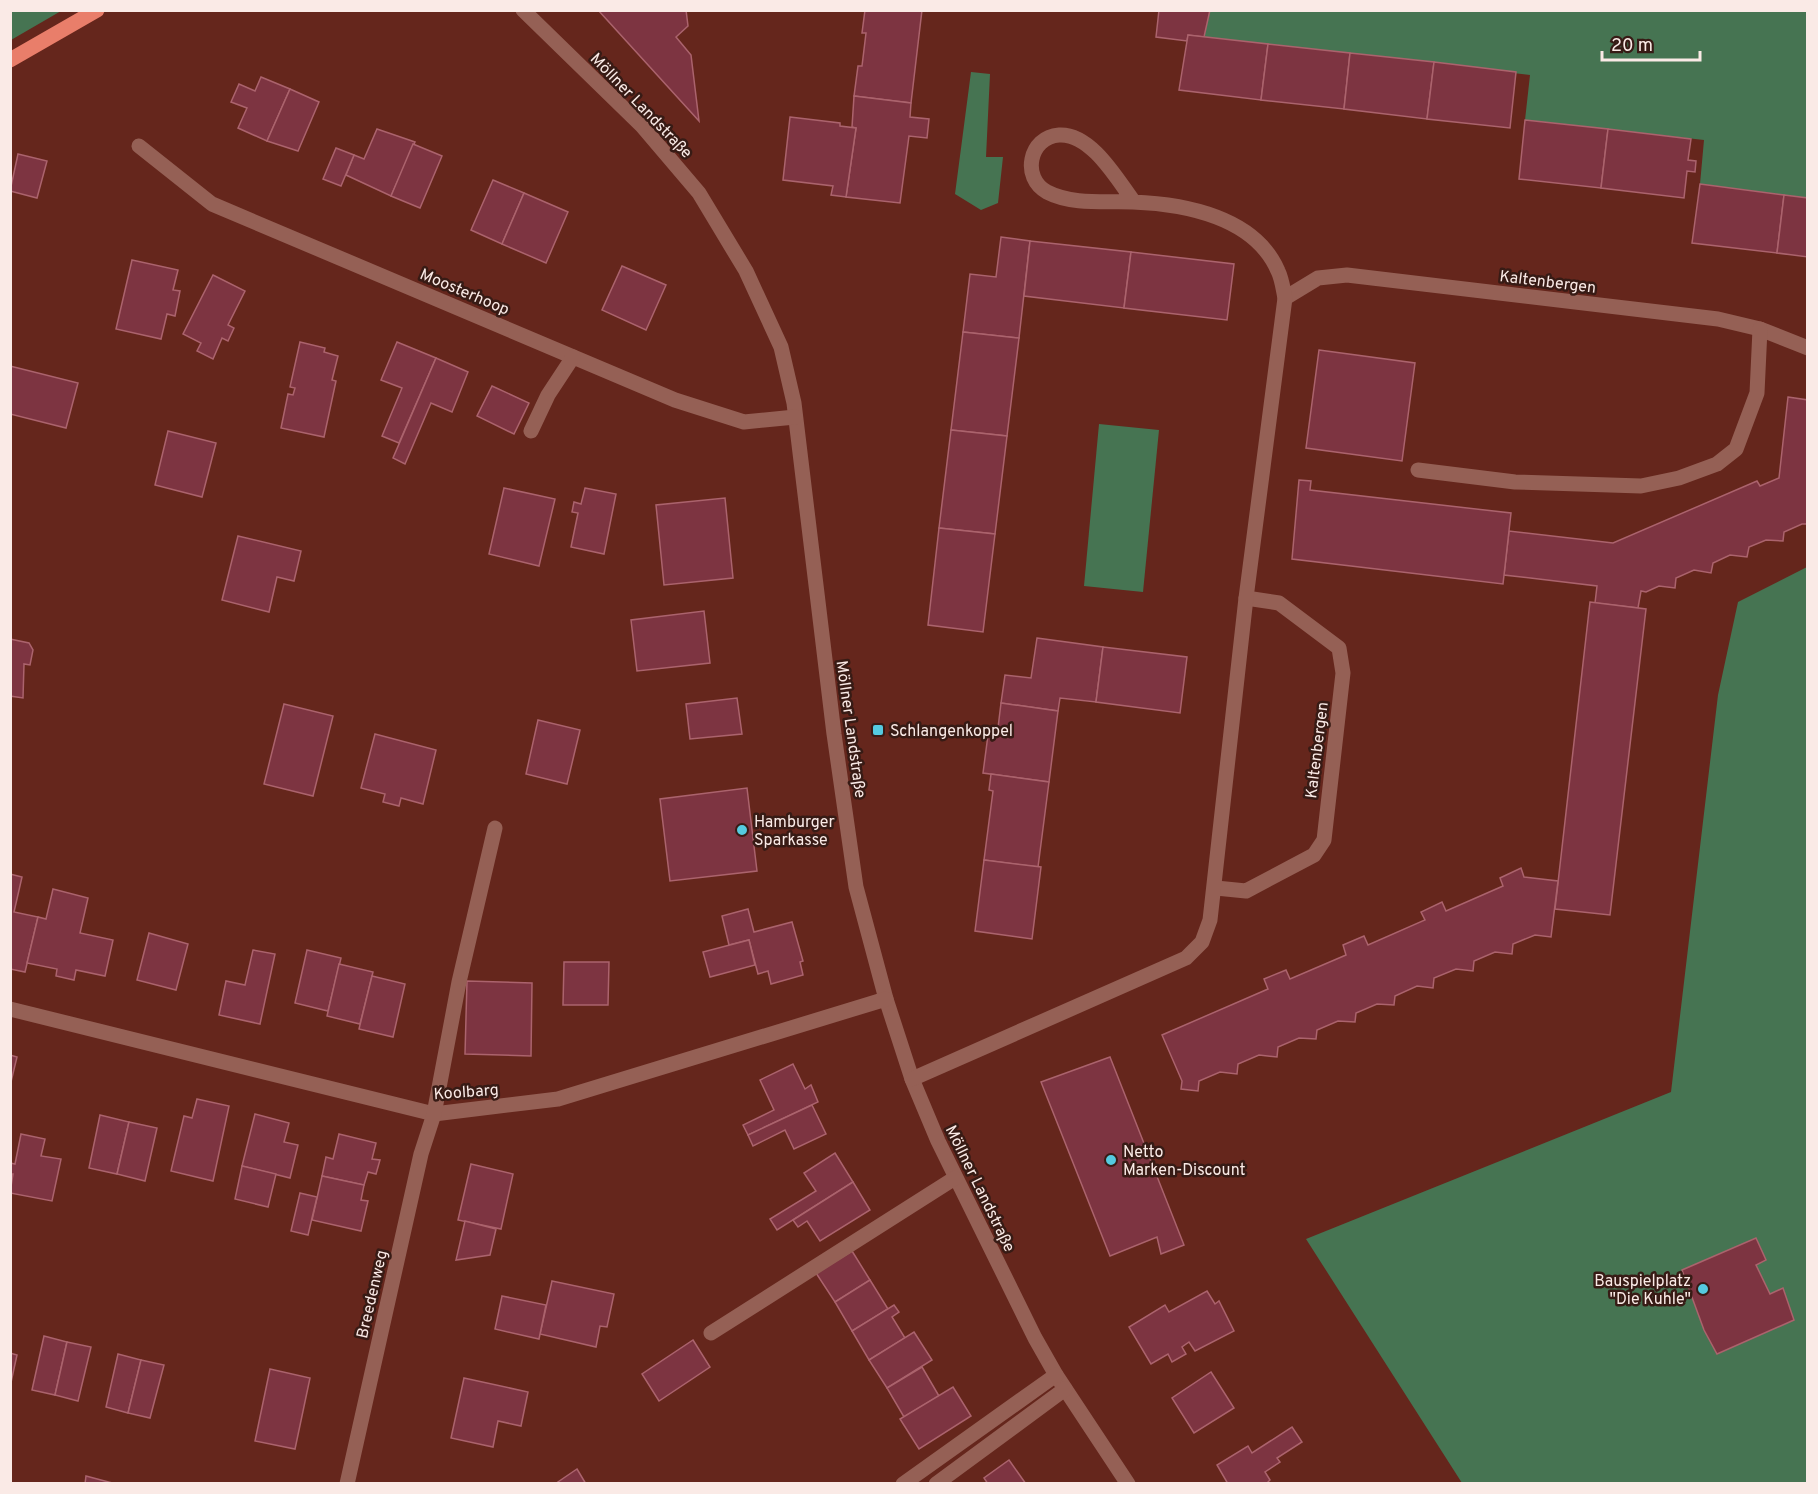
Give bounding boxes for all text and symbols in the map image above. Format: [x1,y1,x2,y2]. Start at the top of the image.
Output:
scale bar [1602,24,1700,62]
text: 20 m [1611,35,1653,58]
street label: Möllner Landstraße [585,50,696,163]
street label: Moosterhoop [416,265,512,321]
street label: Kaltenbergen [1498,267,1597,299]
street label: Möllner Landstraße [830,659,870,799]
street label: Kaltenbergen [1302,701,1334,800]
place label: Schlangenkoppel [890,722,1013,742]
marker: Schlangenkoppel [871,723,885,737]
place label: Hamburger Sparkasse [754,813,835,851]
marker: Hamburger Sparkasse [735,823,749,837]
street label: Koolbarg [433,1081,499,1105]
street label: Möllner Landstraße [940,1122,1019,1256]
place label: Netto Marken-Discount [1123,1143,1245,1181]
marker: Netto Marken-Discount [1104,1153,1118,1167]
street label: Breedenweg [353,1248,393,1341]
place label: Bauspielplatz "Die Kuhle" [1594,1272,1691,1310]
marker: Bauspielplatz "Die Kuhle" [1696,1282,1710,1296]

